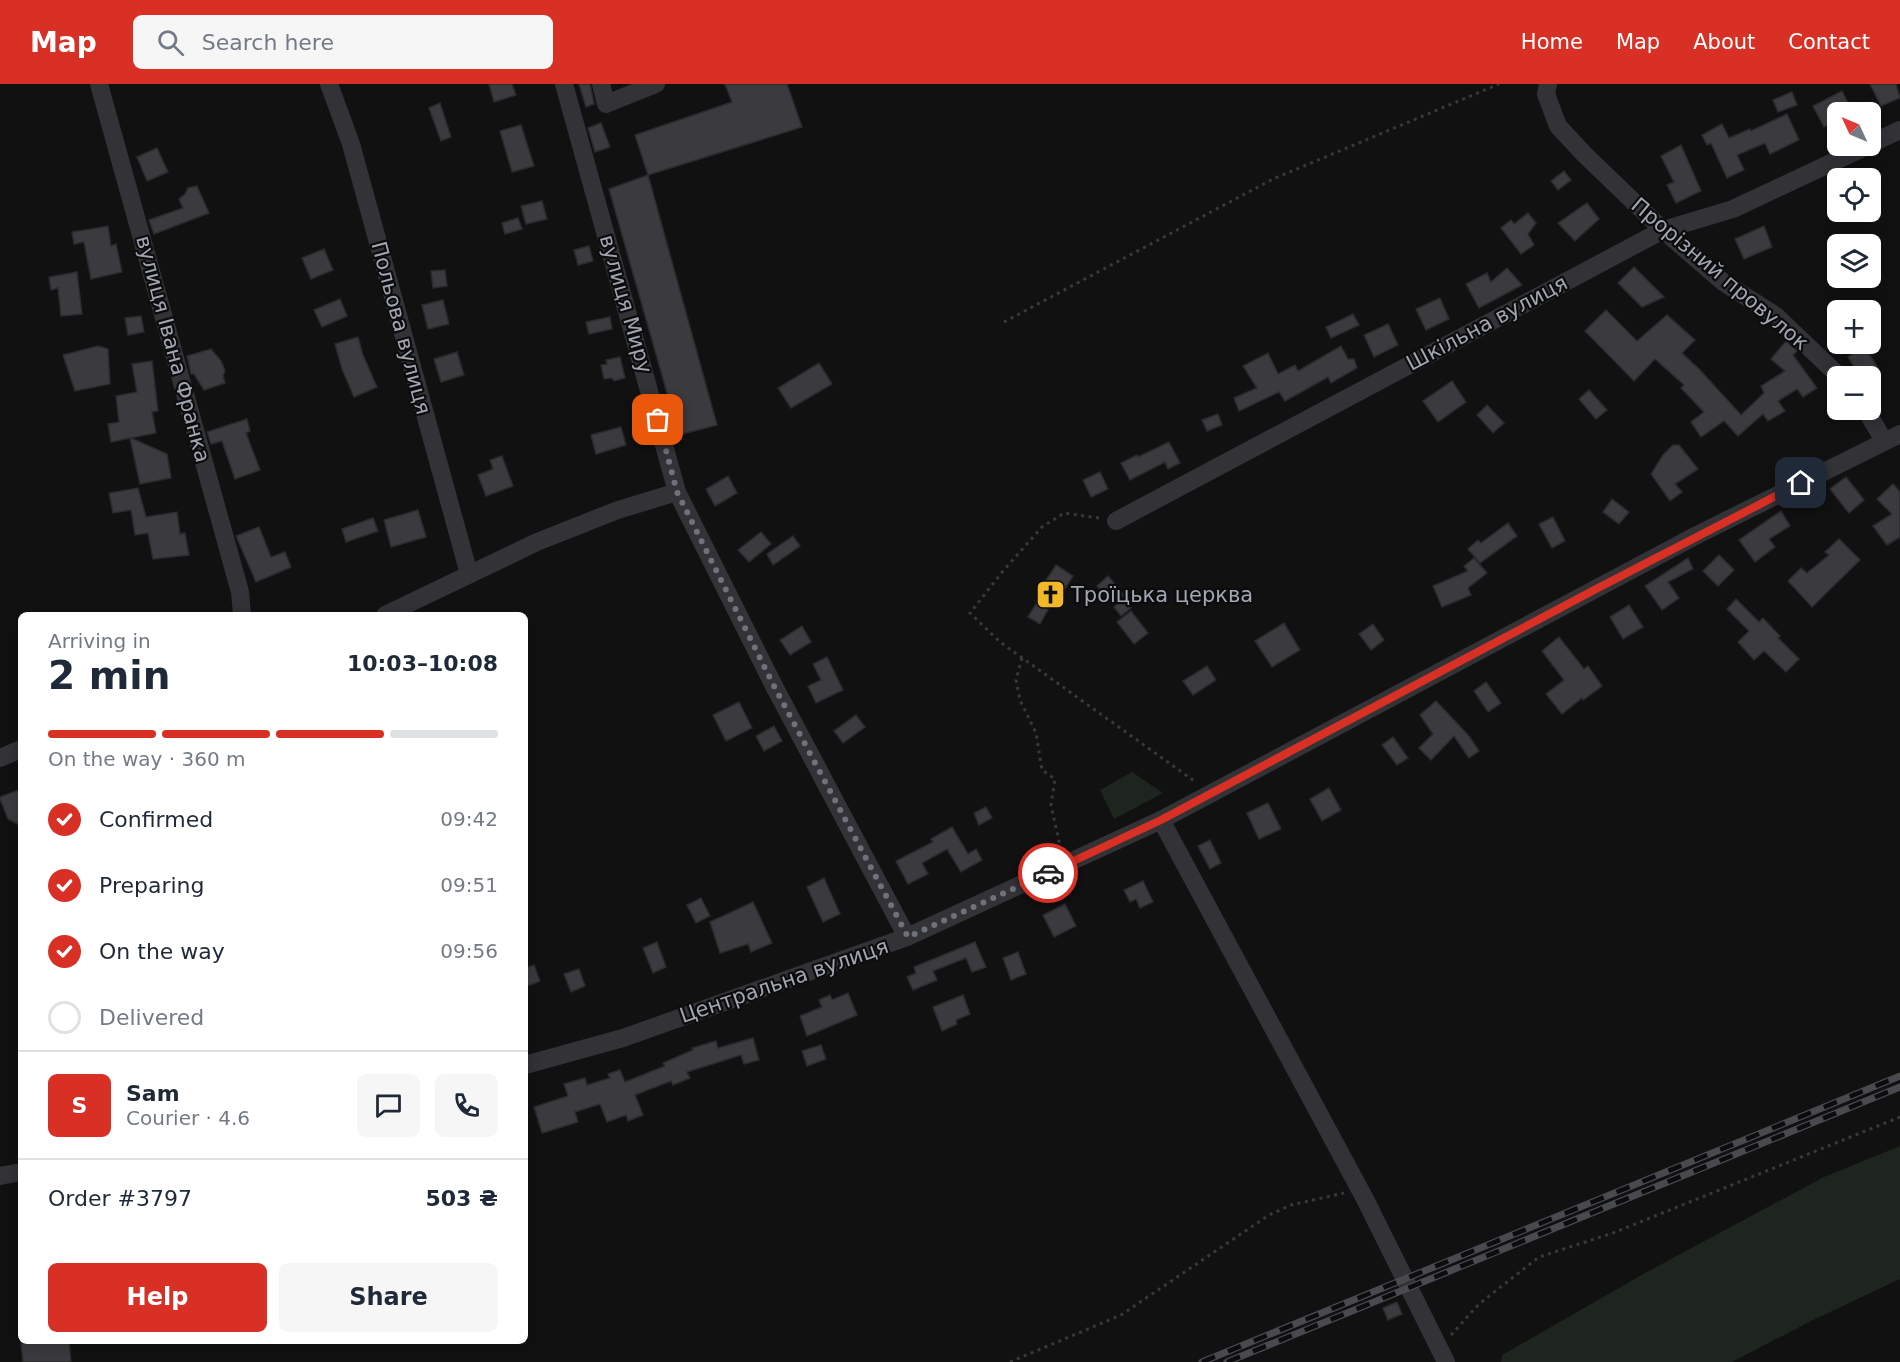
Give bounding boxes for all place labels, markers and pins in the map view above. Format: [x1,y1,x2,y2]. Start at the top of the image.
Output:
pin [632,394,683,445]
pin [1775,457,1826,508]
church icon: Троїцька церква [1034,579,1066,611]
place label: Троїцька церква [1070,583,1253,607]

